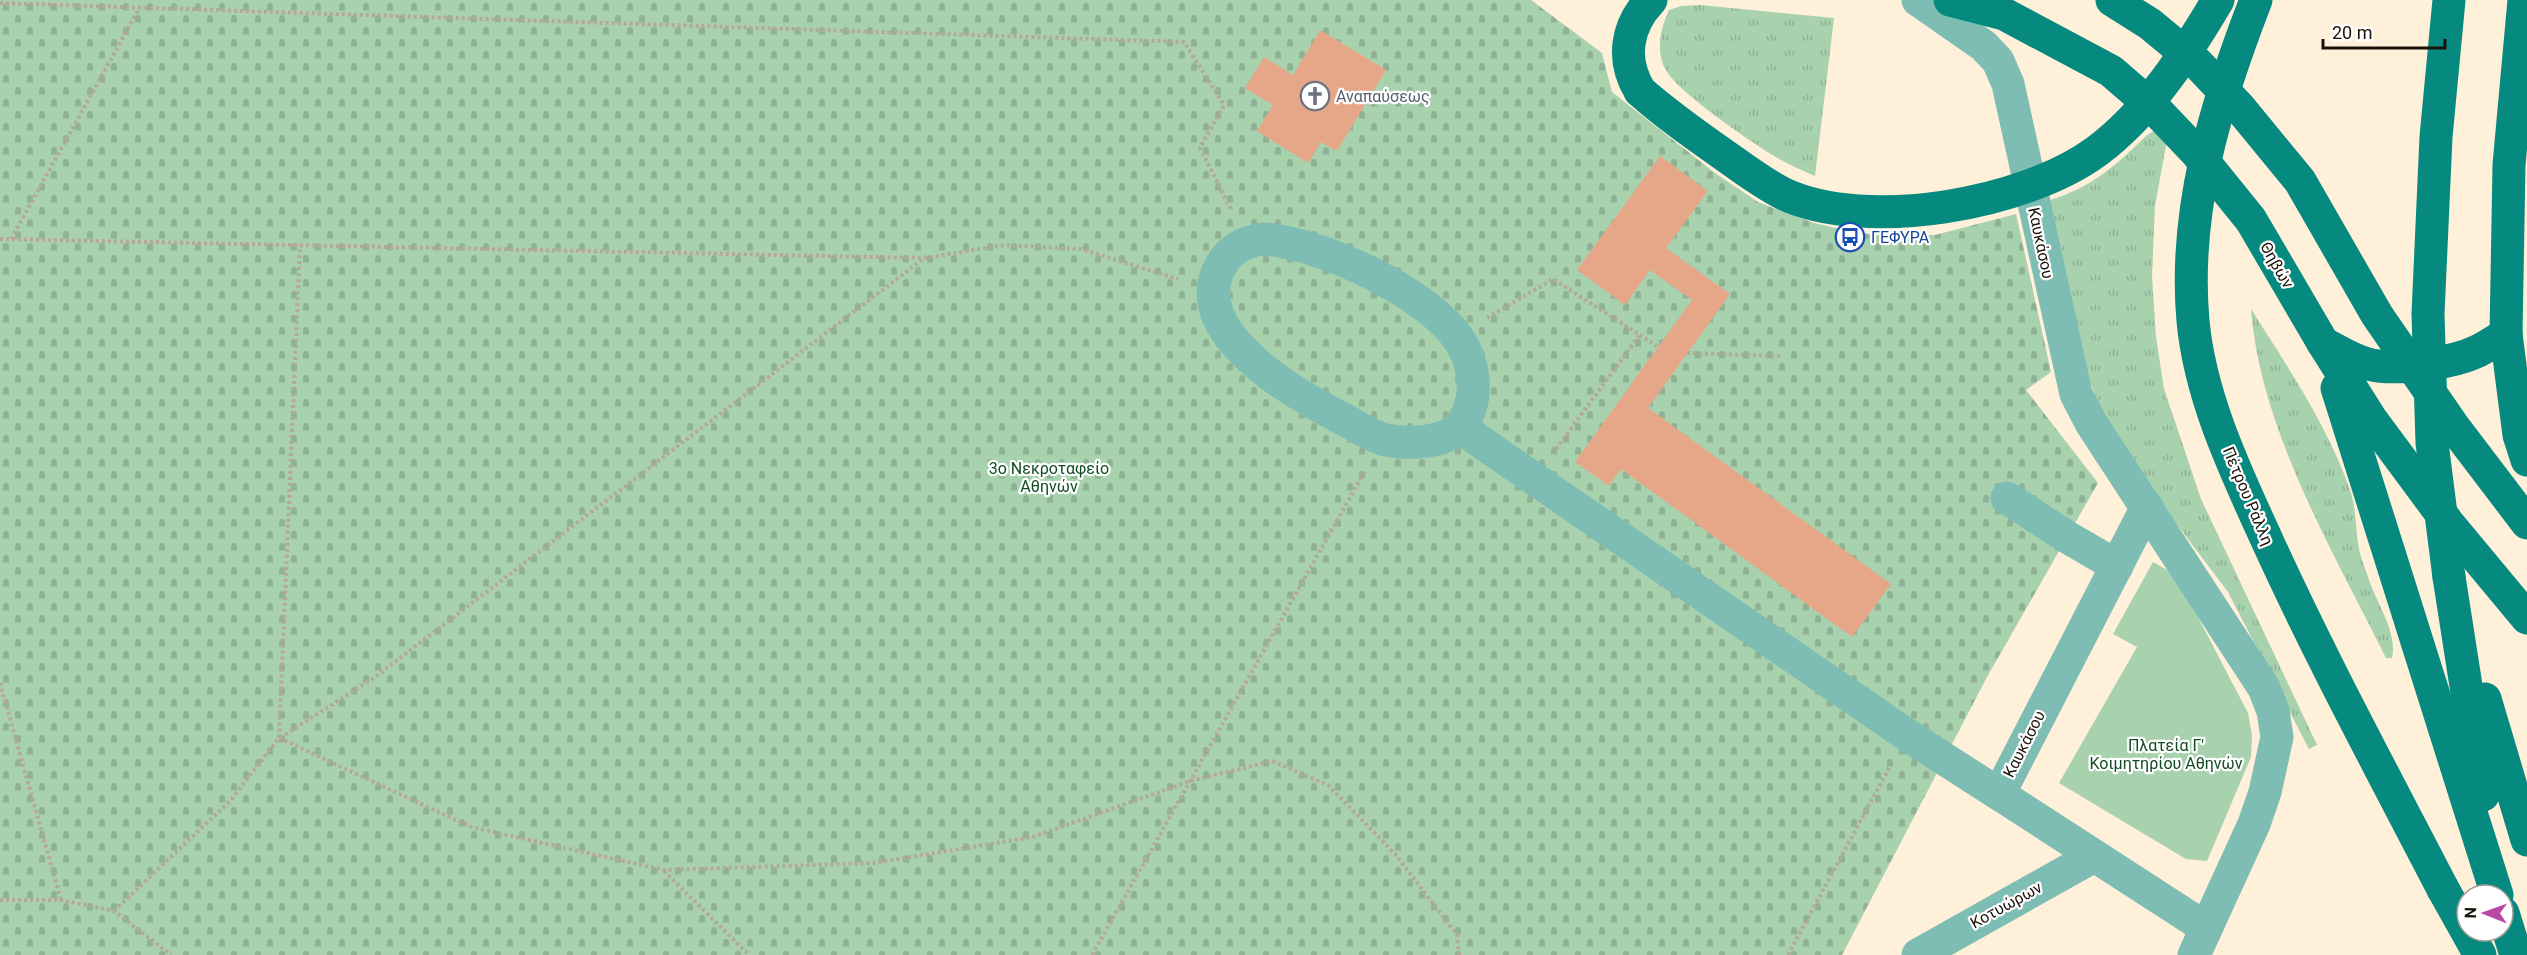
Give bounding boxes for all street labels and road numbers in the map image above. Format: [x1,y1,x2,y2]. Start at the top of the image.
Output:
street label: Καυκάσου [2024,206,2058,280]
street label: Θηβών [2256,238,2298,292]
street label: Πέτρου Ράλλη [2219,444,2277,548]
street label: Καυκάσου [1999,707,2049,781]
street label: Κοτυώρων [1967,877,2045,932]

